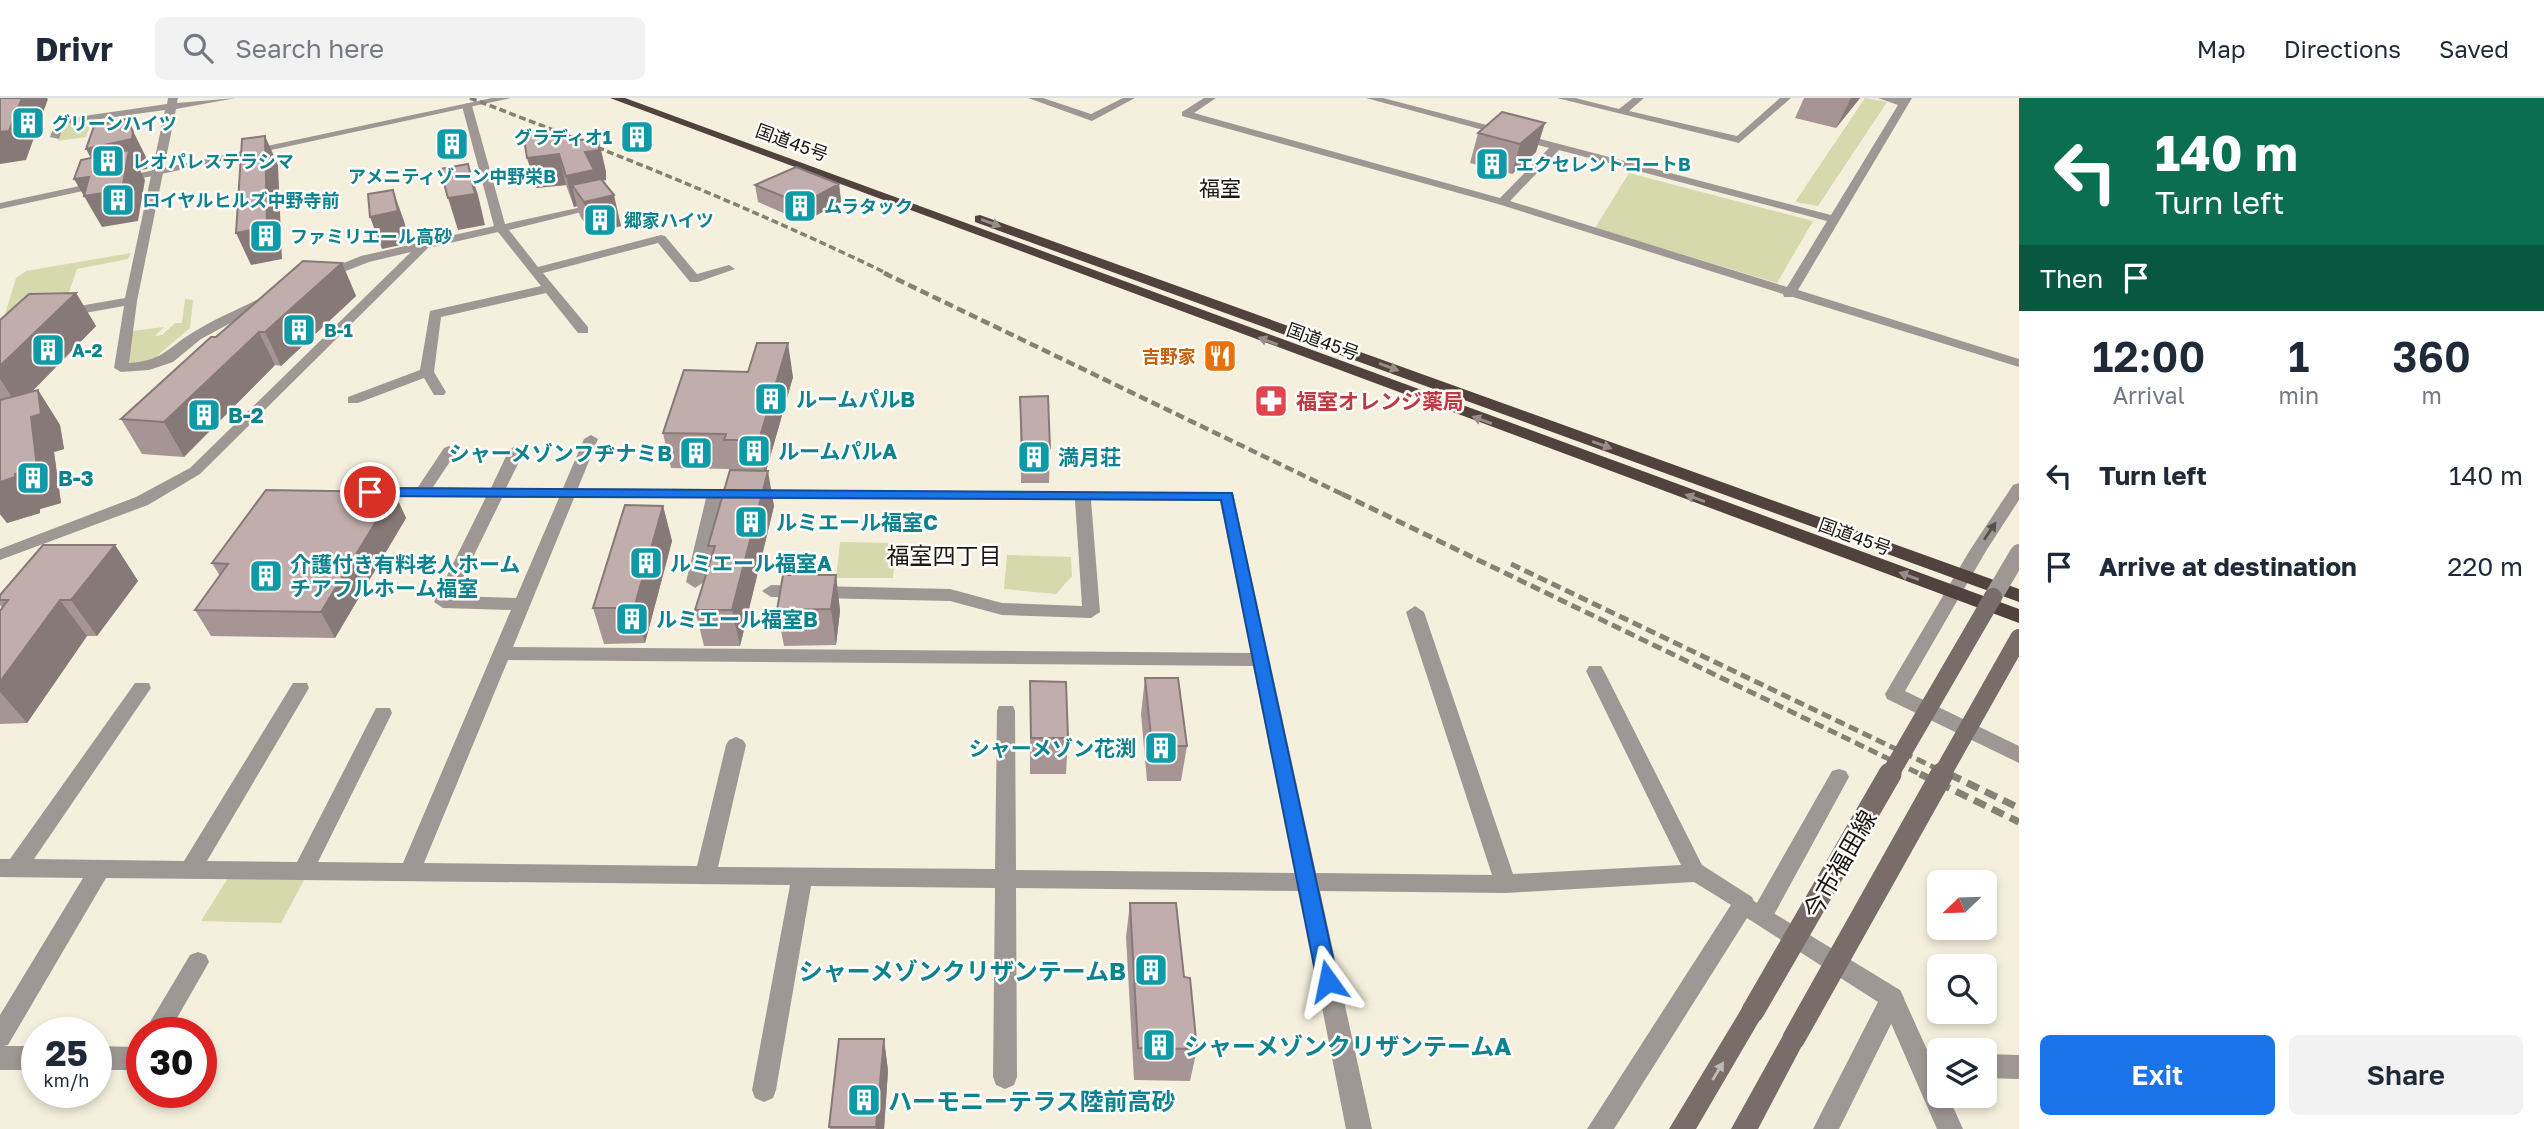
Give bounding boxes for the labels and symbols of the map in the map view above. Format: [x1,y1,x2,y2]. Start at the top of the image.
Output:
building icon: グリーンハイツ [9,104,47,142]
place label: グリーンハイツ [52,112,177,134]
building icon: グラディオ1 [618,118,656,156]
street label: 国道45号 [753,119,831,165]
building icon: アメニティゾーン中野栄B [433,125,471,163]
place label: グラディオ1 [514,126,612,148]
building icon: レオパレステラシマ [89,142,127,180]
building icon: エクセレントコートB [1473,145,1511,183]
place label: レオパレステラシマ [132,150,294,172]
place label: エクセレントコートB [1516,153,1691,175]
place label: アメニティゾーン中野栄B [348,165,556,187]
district label: 福室 [1199,175,1241,201]
building icon: ロイヤルヒルズ中野寺前 [99,181,137,219]
building icon: ムラタック [781,187,819,225]
place label: ロイヤルヒルズ中野寺前 [142,189,339,211]
place label: ムラタック [824,195,913,217]
building icon: 郷家ハイツ [581,201,619,239]
place label: 郷家ハイツ [624,209,714,231]
building icon: ファミリエール高砂 [247,217,285,255]
one-way arrow [980,218,1001,229]
place label: ファミリエール高砂 [290,225,452,247]
building icon: B-1 [280,311,318,349]
street label: 国道45号 [1284,318,1362,364]
place label: B-1 [324,319,353,341]
building icon: A-2 [29,331,67,369]
one-way arrow [1258,336,1279,347]
restaurant icon: 吉野家 [1201,337,1239,375]
place label: A-2 [72,339,103,361]
place label: 吉野家 [1142,345,1196,367]
one-way arrow [1378,362,1399,373]
building icon: ルームパルB [752,380,790,418]
pharmacy icon: 福室オレンジ薬局 [1252,382,1290,420]
place label: ルームパルB [796,386,915,412]
place label: 福室オレンジ薬局 [1296,388,1464,414]
building icon: B-2 [185,396,223,434]
place label: B-2 [228,402,264,428]
one-way arrow [1471,414,1492,425]
building icon: ルームパルA [735,432,773,470]
building icon: シャーメゾンフヂナミB [677,434,715,472]
place label: ルームパルA [778,438,897,464]
building icon: 満月荘 [1015,438,1053,476]
place label: シャーメゾンフヂナミB [449,440,672,466]
one-way arrow [1592,440,1613,451]
place label: 満月荘 [1058,444,1121,470]
building icon: B-3 [14,459,52,497]
pin [340,462,400,522]
place label: B-3 [58,465,94,491]
one-way arrow [1685,492,1706,503]
building icon: ルミエール福室C [732,503,770,541]
place label: ルミエール福室C [776,509,938,535]
street label: 国道45号 [1816,513,1894,559]
one-way arrow [1983,522,1997,540]
district label: 福室四丁目 [887,541,1002,569]
building icon: ルミエール福室A [627,544,665,582]
place label: ルミエール福室A [670,550,832,576]
place label: 介護付き有料老人ホーム チアフルホーム福室 [290,551,520,601]
building icon: 介護付き有料老人ホーム チアフルホーム福室 [247,557,285,595]
one-way arrow [1899,570,1920,581]
building icon: ルミエール福室B [613,600,651,638]
place label: ルミエール福室B [656,606,818,632]
building icon: シャーメゾン花渕 [1142,729,1180,767]
place label: シャーメゾン花渕 [969,735,1136,761]
street label: 今市福田線 [1796,805,1882,923]
north arrow [1927,870,1997,940]
position arrow [1291,944,1365,1018]
building icon: シャーメゾンクリザンテームB [1132,951,1170,989]
place label: シャーメゾンクリザンテームB [799,956,1126,985]
speed limit sign: 30 [126,1017,217,1108]
building icon: シャーメゾンクリザンテームA [1140,1026,1178,1064]
place label: シャーメゾンクリザンテームA [1184,1031,1511,1060]
one-way arrow [1711,1061,1724,1080]
building icon: ハーモニーテラス陸前高砂 [845,1081,883,1119]
place label: ハーモニーテラス陸前高砂 [888,1086,1176,1115]

